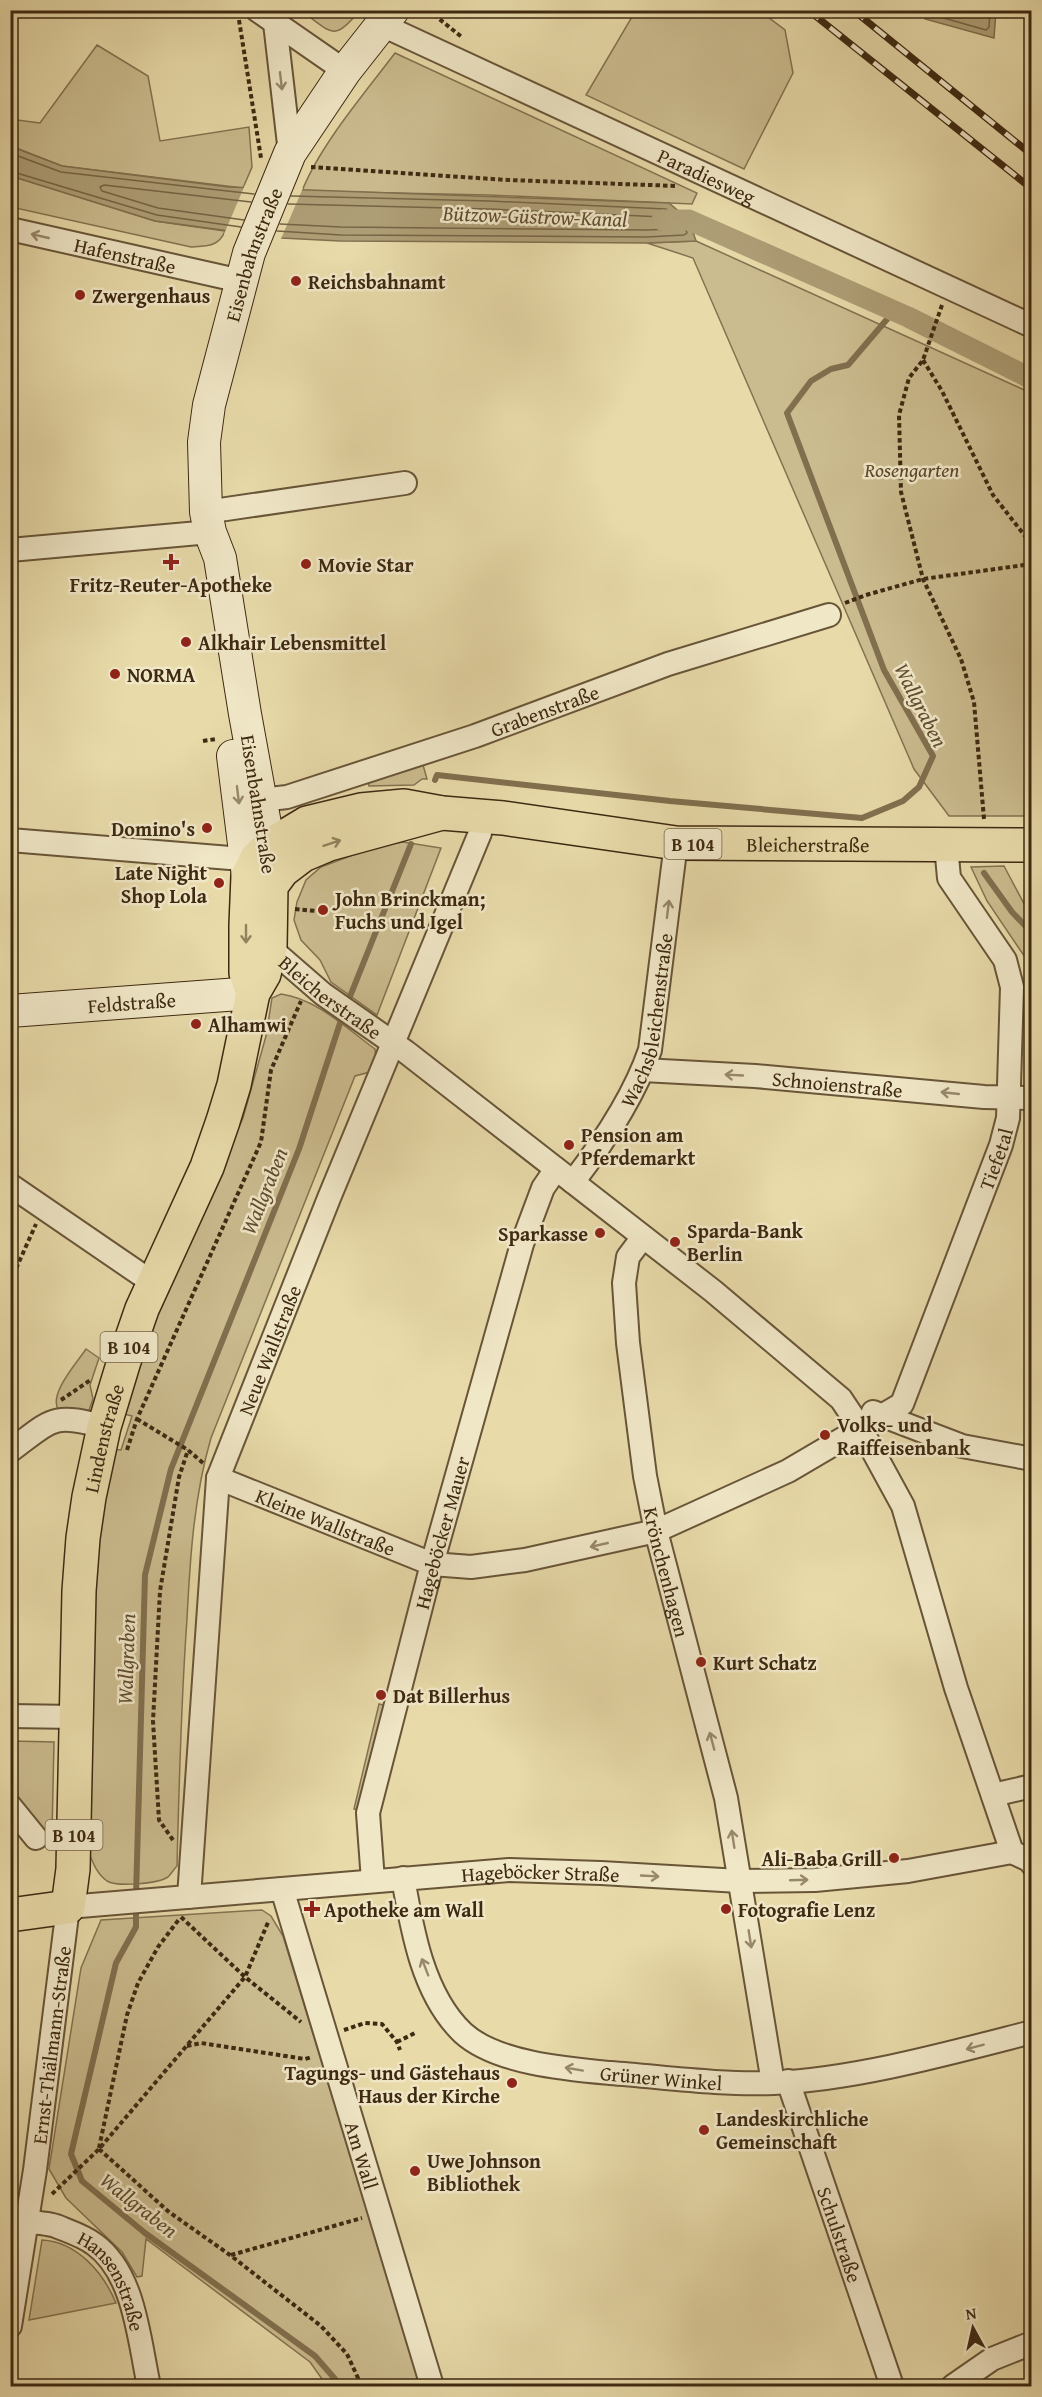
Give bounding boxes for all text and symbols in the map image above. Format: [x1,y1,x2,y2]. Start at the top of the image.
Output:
one-way arrow [276,70,287,90]
street label: Paradiesweg [653,140,760,211]
street label: Eisenbahnstraße [217,183,289,325]
water label: Bützow-Güstrow-Kanal [441,197,628,235]
one-way arrow [31,229,50,241]
street label: Hafenstraße [71,229,179,280]
place label: Reichsbahnamt [308,267,446,296]
marker: Reichsbahnamt [289,274,303,288]
place label: Zwergenhaus [92,281,210,310]
marker: Zwergenhaus [73,288,87,302]
park label: Rosengarten [864,455,959,484]
place label: Movie Star [318,550,414,579]
marker: Fritz-Reuter-Apotheke [164,555,178,569]
marker: Movie Star [299,557,313,571]
place label: Fritz-Reuter-Apotheke [70,570,272,599]
place label: Alkhair Lebensmittel [198,628,386,657]
marker: Alkhair Lebensmittel [179,635,193,649]
water label: Wallgraben [886,657,956,753]
place label: NORMA [127,660,196,689]
marker: NORMA [108,667,122,681]
street label: Grabenstraße [486,677,603,744]
street label: Eisenbahnstraße [234,733,284,875]
one-way arrow [233,785,244,805]
place label: Domino's [111,814,195,843]
marker: Domino's [200,821,214,835]
road number: B 104 [664,829,722,859]
street label: Bleicherstraße [746,829,870,859]
one-way arrow [322,837,341,848]
place label: Late Night Shop Lola [115,858,208,910]
marker: Late Night Shop Lola [212,876,226,890]
place label: John Brinckman; Fuchs und Igel [332,884,485,936]
one-way arrow [662,899,673,919]
marker: John Brinckman; Fuchs und Igel [316,903,330,917]
one-way arrow [240,924,252,944]
street label: Wachsbleichenstraße [612,931,679,1112]
street label: Bleicherstraße [273,948,388,1046]
street label: Feldstraße [87,984,177,1020]
place label: Alhamwi [208,1010,287,1039]
marker: Alhamwi [189,1017,203,1031]
street label: Schnoienstraße [771,1063,904,1104]
one-way arrow [725,1070,745,1081]
one-way arrow [940,1087,960,1098]
place label: Pension am Pferdemarkt [581,1120,696,1172]
street label: Tiefetal [971,1124,1019,1194]
marker: Pension am Pferdemarkt [562,1138,576,1152]
water label: Wallgraben [233,1143,296,1239]
place label: Sparda-Bank Berlin [687,1216,804,1268]
place label: Sparkasse [498,1219,588,1248]
marker: Sparkasse [593,1226,607,1240]
marker: Sparda-Bank Berlin [668,1235,682,1249]
street label: Neue Wallstraße [230,1280,308,1419]
road number: B 104 [100,1332,158,1362]
street label: Lindenstraße [76,1380,131,1495]
place label: Volks- und Raiffeisenbank [837,1410,971,1462]
marker: Volks- und Raiffeisenbank [818,1428,832,1442]
street label: Hageböcker Mauer [407,1453,476,1612]
street label: Kleine Wallstraße [252,1480,400,1562]
street label: Krönchenhagen [637,1504,698,1640]
one-way arrow [590,1539,609,1551]
water label: Wallgraben [109,1613,143,1705]
place label: Kurt Schatz [713,1648,817,1677]
marker: Kurt Schatz [694,1655,708,1669]
place label: Dat Billerhus [393,1681,510,1710]
marker: Dat Billerhus [374,1688,388,1702]
one-way arrow [706,1732,717,1751]
road number: B 104 [46,1820,103,1850]
one-way arrow [728,1830,739,1850]
place label: Ali-Baba Grill [761,1844,882,1873]
marker: Ali-Baba Grill [887,1851,901,1865]
street label: Hageböcker Straße [460,1855,620,1889]
one-way arrow [640,1870,660,1881]
one-way arrow [788,1875,808,1886]
place label: Apotheke am Wall [324,1895,484,1924]
place label: Fotografie Lenz [738,1895,875,1924]
marker: Apotheke am Wall [305,1902,319,1916]
marker: Fotografie Lenz [719,1902,733,1916]
one-way arrow [744,1928,755,1948]
street label: Ernst-Thälmann-Straße [24,1944,78,2146]
one-way arrow [419,1958,430,1977]
one-way arrow [966,2041,985,2053]
place label: Tagungs- und Gästehaus Haus der Kirche [284,2058,500,2110]
street label: Grüner Winkel [599,2058,724,2097]
one-way arrow [565,2063,584,2074]
marker: Tagungs- und Gästehaus Haus der Kirche [505,2076,519,2090]
place label: Landeskirchliche Gemeinschaft [716,2104,869,2156]
street label: Am Wall [338,2118,386,2193]
marker: Landeskirchliche Gemeinschaft [697,2123,711,2137]
place label: Uwe Johnson Bibliothek [427,2146,541,2198]
marker: Uwe Johnson Bibliothek [408,2164,422,2178]
water label: Wallgraben [94,2165,185,2246]
street label: Schulstraße [810,2182,870,2286]
street label: Hansenstraße [73,2223,153,2334]
north arrow [943,2298,1003,2358]
text: N [964,2300,978,2326]

